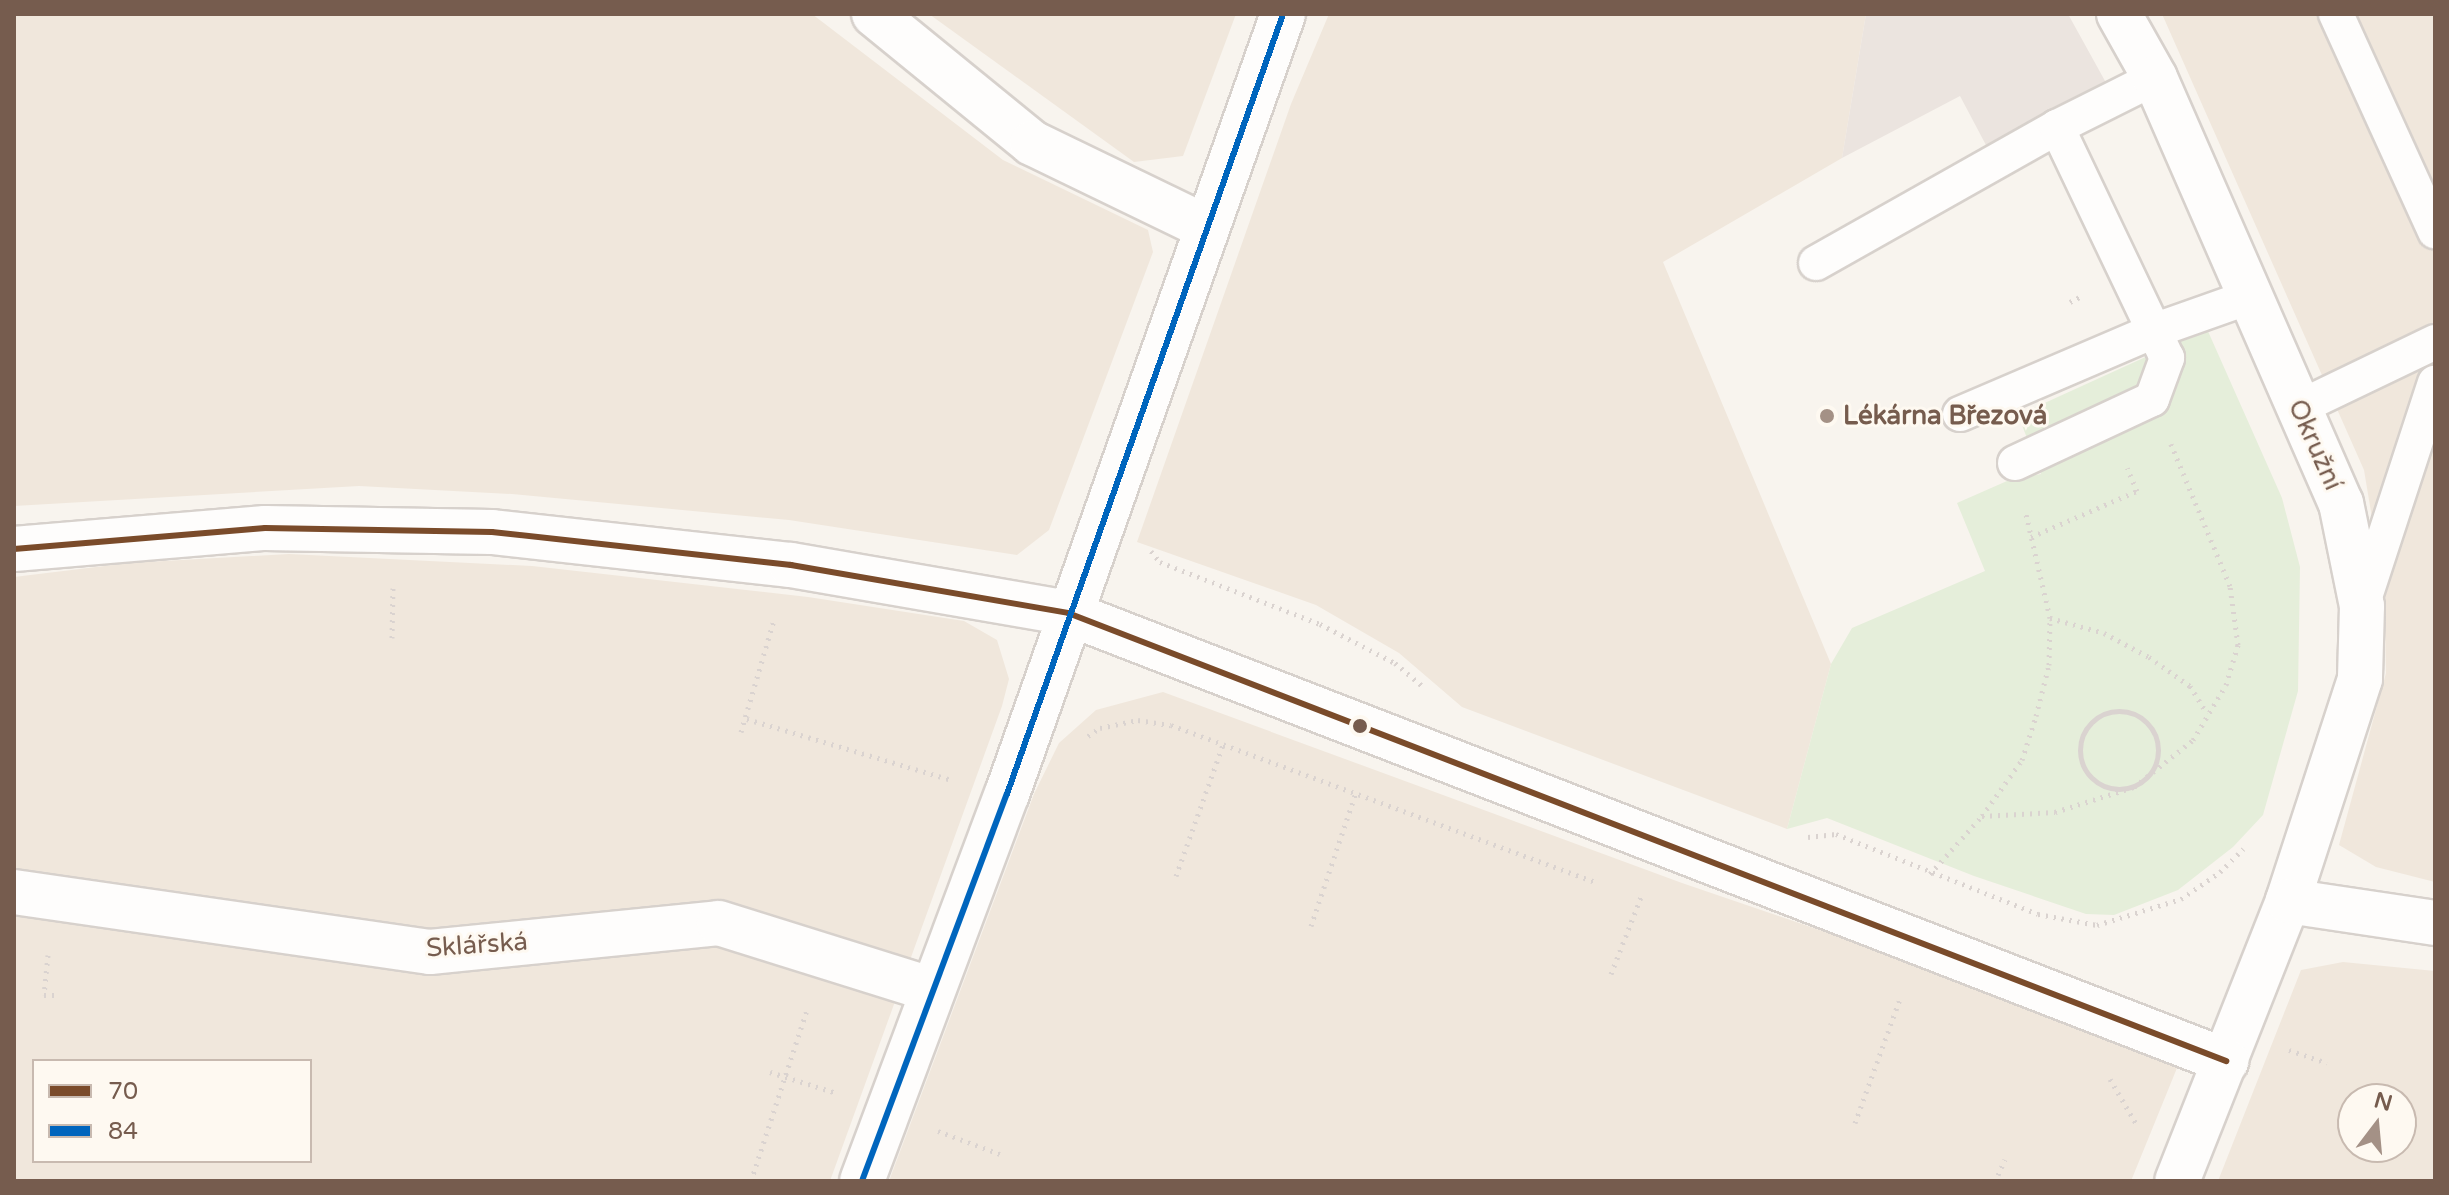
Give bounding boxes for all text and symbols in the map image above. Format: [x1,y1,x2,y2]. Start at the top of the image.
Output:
street label: Okružní [2281,395,2349,495]
place label: Lékárna Březová [1843,400,2047,432]
marker: Lékárna Březová [1818,407,1836,425]
unlabelled marker [1352,718,1368,734]
street label: Sklářská [425,926,529,964]
legend [32,1059,312,1163]
text: 70 [108,1077,138,1106]
north arrow [2337,1083,2417,1163]
text: N [2371,1087,2395,1117]
text: 84 [108,1117,138,1146]

